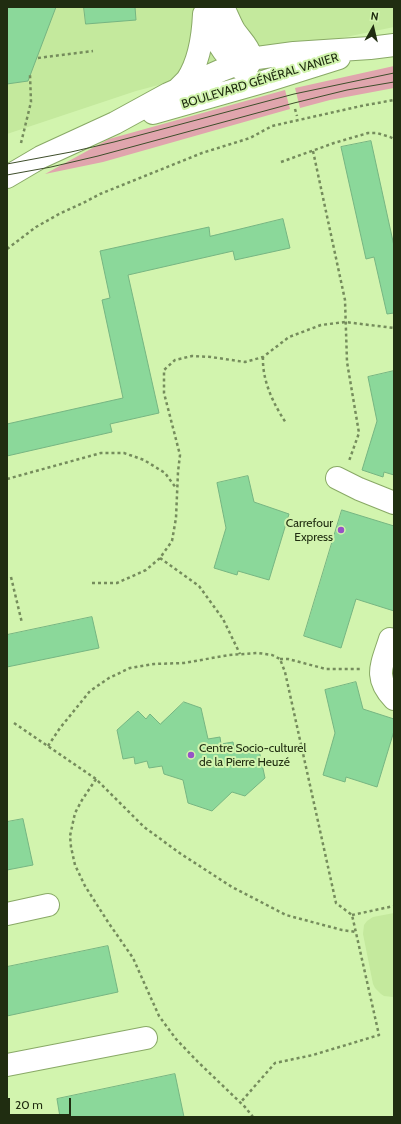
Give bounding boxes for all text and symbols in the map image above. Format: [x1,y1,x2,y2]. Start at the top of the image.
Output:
north arrow [353,8,393,48]
text: N [370,9,379,24]
street label: BOULEVARD GÉNÉRAL VANIER [180,50,340,112]
place label: Carrefour Express [286,516,333,544]
marker: Carrefour Express [336,525,346,535]
place label: Centre Socio-culturel de la Pierre Heuzé [199,741,306,769]
marker: Centre Socio-culturel de la Pierre Heuzé [186,750,196,760]
scale bar [10,1090,73,1116]
text: 20 m [15,1097,43,1112]

